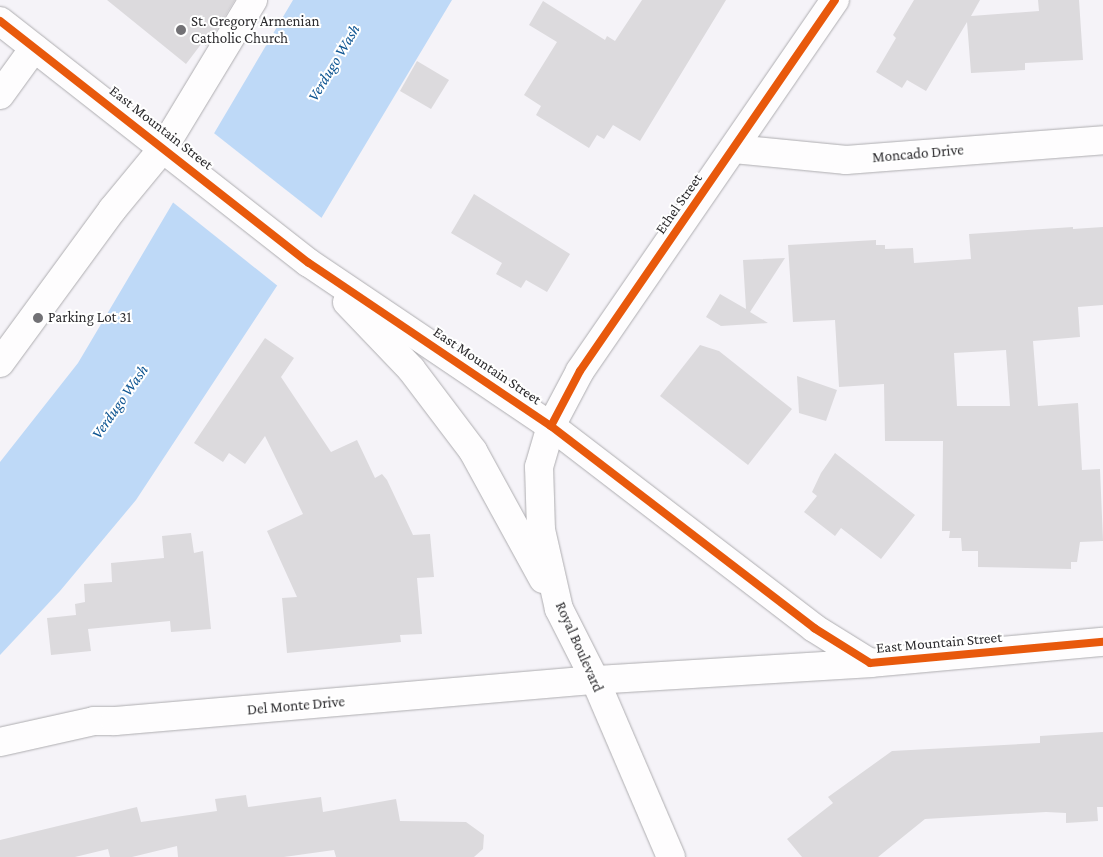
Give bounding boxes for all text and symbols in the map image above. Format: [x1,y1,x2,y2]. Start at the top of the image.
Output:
place label: St. Gregory Armenian Catholic Church [191,12,320,47]
water label: Verdugo Wash [304,21,364,105]
marker: St. Gregory Armenian Catholic Church [175,24,187,36]
street label: East Mountain Street [106,82,216,174]
street label: Moncado Drive [871,141,965,167]
street label: Ethel Street [652,170,706,238]
place label: Parking Lot 31 [48,309,131,327]
marker: Parking Lot 31 [32,312,44,324]
street label: East Mountain Street [430,323,544,409]
water label: Verdugo Wash [87,361,153,443]
street label: Royal Boulevard [551,599,607,695]
street label: East Mountain Street [875,629,1003,657]
street label: Del Monte Drive [246,693,346,719]

